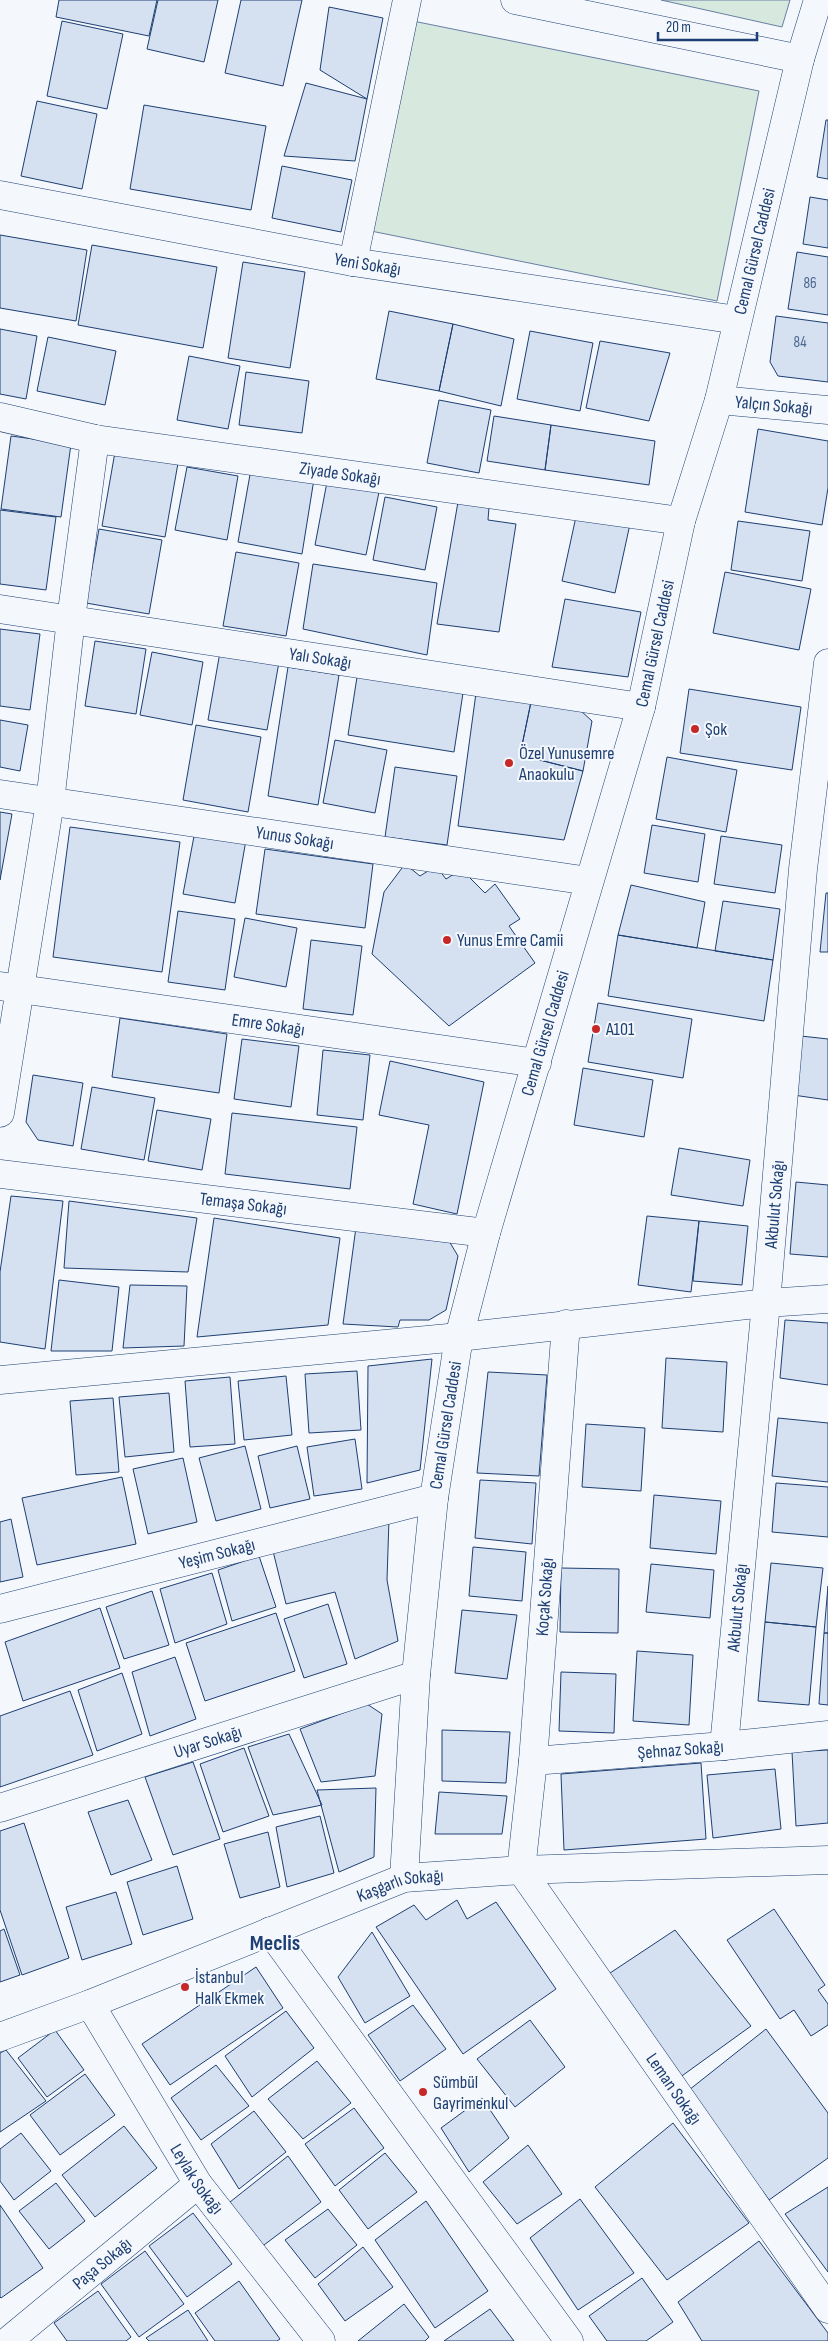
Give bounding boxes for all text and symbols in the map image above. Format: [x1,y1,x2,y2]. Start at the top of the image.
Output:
scale bar [658,10,757,42]
text: 20 m [666,18,691,37]
street label: Cemal Gürsel Caddesi [729,186,780,317]
street label: Yeni Sokağı [332,248,402,280]
house number: 86 [803,274,817,293]
house number: 84 [793,333,807,352]
street label: Yalçın Sokağı [734,391,813,419]
street label: Ziyade Sokağı [298,457,382,489]
street label: Cemal Gürsel Caddesi [631,578,679,709]
street label: Yalı Sokağı [288,643,353,673]
place label: Şok [705,719,727,740]
marker: Şok [689,723,701,735]
place label: Özel Yunusemre Anaokulu [518,743,614,785]
marker: Özel Yunusemre Anaokulu [503,757,515,769]
street label: Yunus Sokağı [254,821,335,854]
place label: Yunus Emre Camii [457,930,563,951]
marker: Yunus Emre Camii [441,934,453,946]
street label: Cemal Gürsel Caddesi [517,968,573,1098]
street label: Emre Sokağı [230,1009,306,1040]
place label: A101 [605,1019,635,1040]
marker: A101 [590,1023,602,1035]
street label: Akbulut Sokağı [760,1159,789,1250]
street label: Temaşa Sokağı [198,1188,288,1219]
street label: Cemal Gürsel Caddesi [425,1360,466,1491]
street label: Yeşim Sokağı [177,1534,257,1573]
street label: Koçak Sokağı [532,1557,558,1637]
street label: Akbulut Sokağı [722,1562,752,1654]
street label: Uyar Sokağı [171,1721,244,1762]
street label: Şehnaz Sokağı [637,1736,724,1763]
street label: Kaşgarlı Sokağı [354,1865,444,1906]
district label: Meclis [250,1930,300,1957]
place label: İstanbul Halk Ekmek [195,1967,264,2009]
marker: İstanbul Halk Ekmek [179,1981,191,1993]
street label: Leman Sokağı [642,2049,706,2129]
place label: Sümbül Gayrimenkul [433,2072,508,2114]
marker: Sümbül Gayrimenkul [417,2086,429,2098]
street label: Leylak Sokağı [166,2140,228,2218]
street label: Paşa Sokağı [68,2233,136,2294]

